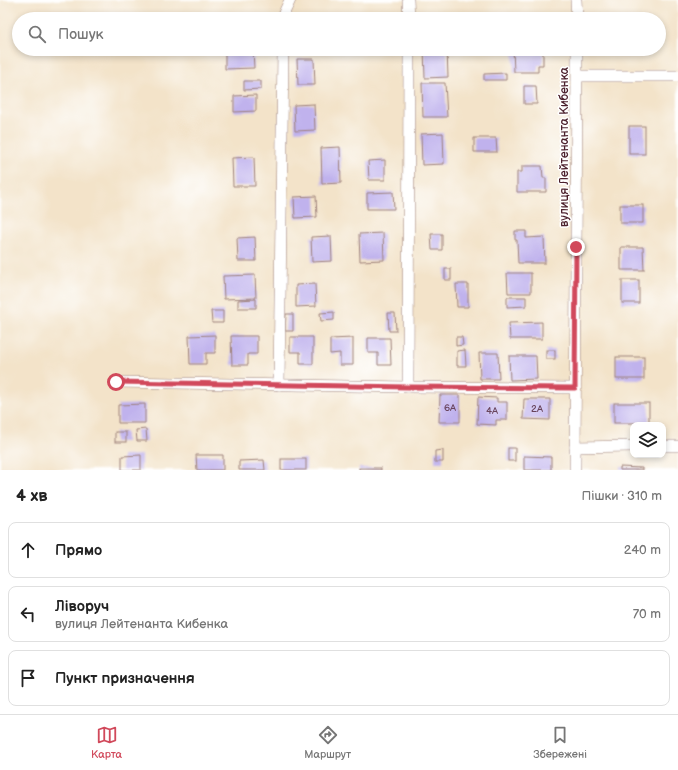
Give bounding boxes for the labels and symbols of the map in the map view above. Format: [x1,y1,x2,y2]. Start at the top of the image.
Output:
street label: вулиця Лейтенанта Кибенка [557,67,572,227]
route end [567,238,585,256]
route start [107,373,125,391]
house number: 6А [444,402,457,414]
house number: 2А [531,403,544,415]
house number: 4А [486,405,499,417]

